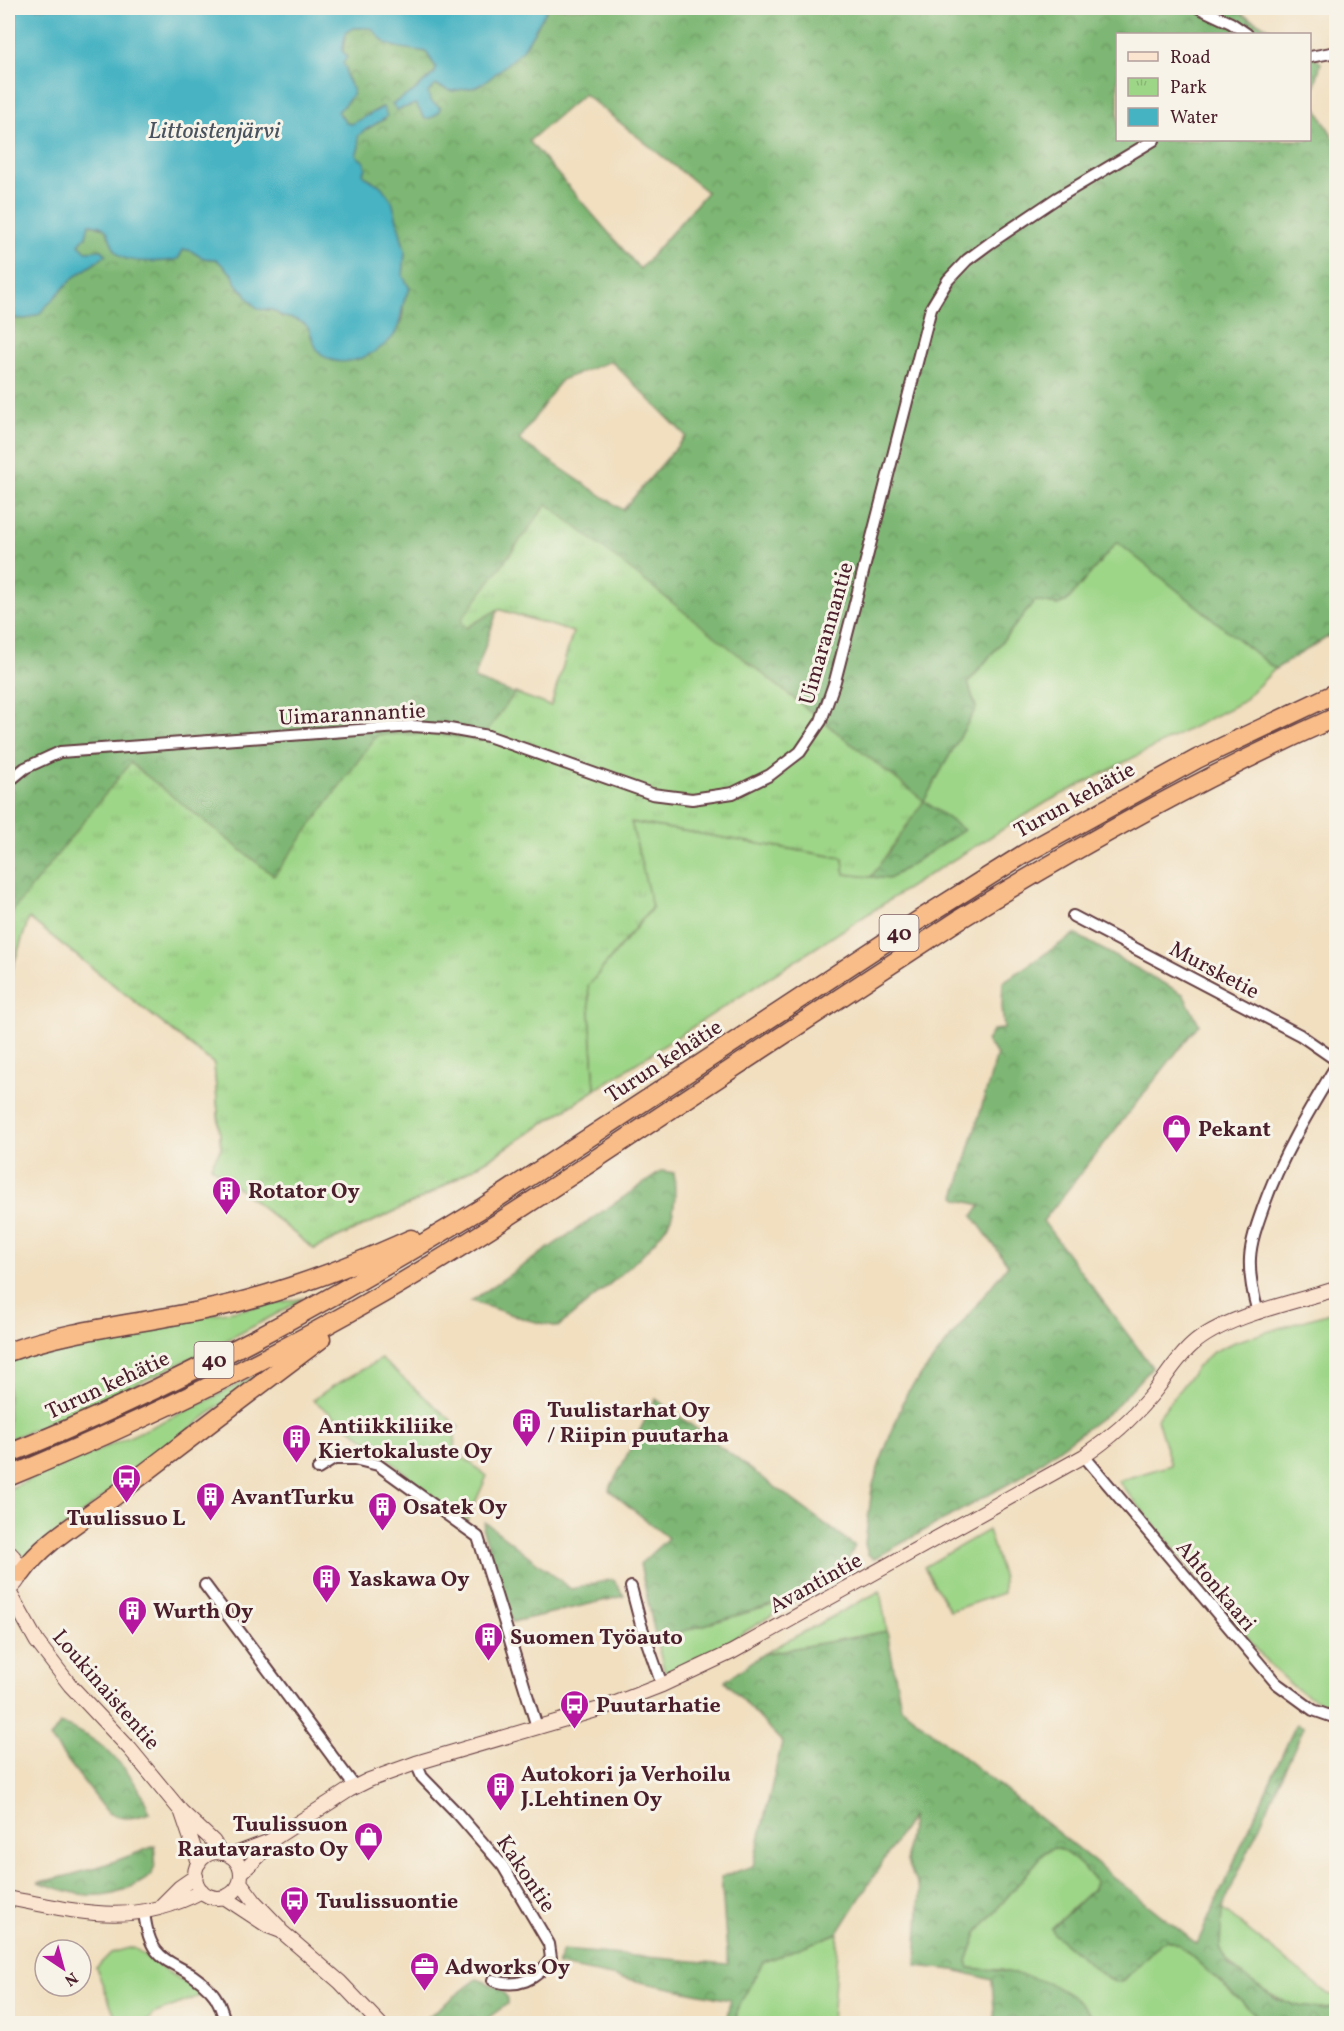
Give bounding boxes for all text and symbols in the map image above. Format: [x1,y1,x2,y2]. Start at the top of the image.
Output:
legend [1116,33,1311,141]
text: Road [1170,46,1211,71]
text: Park [1170,76,1207,101]
text: Water [1170,106,1218,131]
water label: Littoistenjärvi [148,115,281,149]
street label: Uimarannantie [792,559,863,709]
street label: Uimarannantie [278,696,426,735]
street label: Turun kehätie [1009,755,1141,847]
road number: 40 [880,915,918,951]
street label: Mursketie [1163,935,1264,1008]
street label: Turun kehätie [600,1013,729,1112]
shop icon: Pekant [1161,1112,1193,1154]
place label: Pekant [1198,1115,1271,1146]
building icon: Rotator Oy [211,1174,243,1216]
place label: Rotator Oy [248,1177,361,1208]
road number: 40 [194,1342,234,1378]
street label: Turun kehätie [41,1344,175,1429]
place label: Tuulistarhat Oy / Riipin puutarha [547,1396,729,1452]
building icon: Tuulistarhat Oy / Riipin puutarha [510,1406,542,1448]
place label: Antiikkiliike Kiertokaluste Oy [318,1412,493,1468]
building icon: Antiikkiliike Kiertokaluste Oy [281,1422,313,1464]
bus stop icon: Tuulissuo L [110,1462,142,1504]
building icon: AvantTurku [194,1480,226,1522]
place label: AvantTurku [231,1483,354,1514]
building icon: Osatek Oy [366,1490,398,1532]
place label: Osatek Oy [403,1493,508,1524]
place label: Tuulissuo L [67,1504,185,1535]
street label: Ahtonkaari [1168,1534,1263,1639]
street label: Avantintie [764,1546,868,1622]
building icon: Yaskawa Oy [311,1562,343,1604]
place label: Yaskawa Oy [348,1565,470,1596]
building icon: Wurth Oy [116,1594,148,1636]
place label: Wurth Oy [153,1597,254,1628]
building icon: Suomen Työauto [473,1620,505,1662]
street label: Loukinaistentie [44,1623,166,1758]
place label: Suomen Työauto [510,1623,683,1654]
bus stop icon: Puutarhatie [559,1688,591,1730]
place label: Puutarhatie [596,1691,721,1722]
place label: Autokori ja Verhoilu J.Lehtinen Oy [520,1760,731,1816]
building icon: Autokori ja Verhoilu J.Lehtinen Oy [484,1770,516,1812]
place label: Tuulissuon Rautavarasto Oy [177,1810,349,1866]
shop icon: Tuulissuon Rautavarasto Oy [353,1820,385,1862]
street label: Kakontie [488,1830,562,1919]
bus stop icon: Tuulissuontie [279,1884,311,1926]
place label: Tuulissuontie [316,1887,458,1918]
north arrow [33,1938,93,1998]
office icon: Adworks Oy [408,1950,440,1992]
place label: Adworks Oy [445,1953,571,1984]
text: N [59,1966,82,1991]

